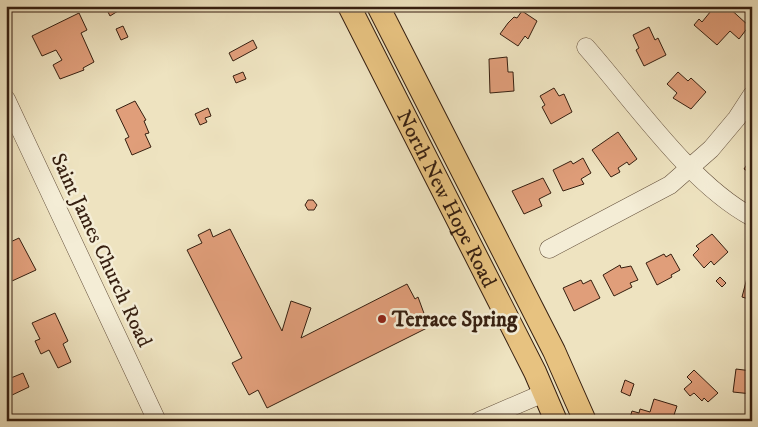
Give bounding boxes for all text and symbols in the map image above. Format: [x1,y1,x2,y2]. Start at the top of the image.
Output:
street label: North New Hope Road [390,106,502,292]
street label: Saint James Church Road [45,149,158,352]
place label: Terrace Spring [391,307,518,333]
marker: Terrace Spring [376,313,388,325]

